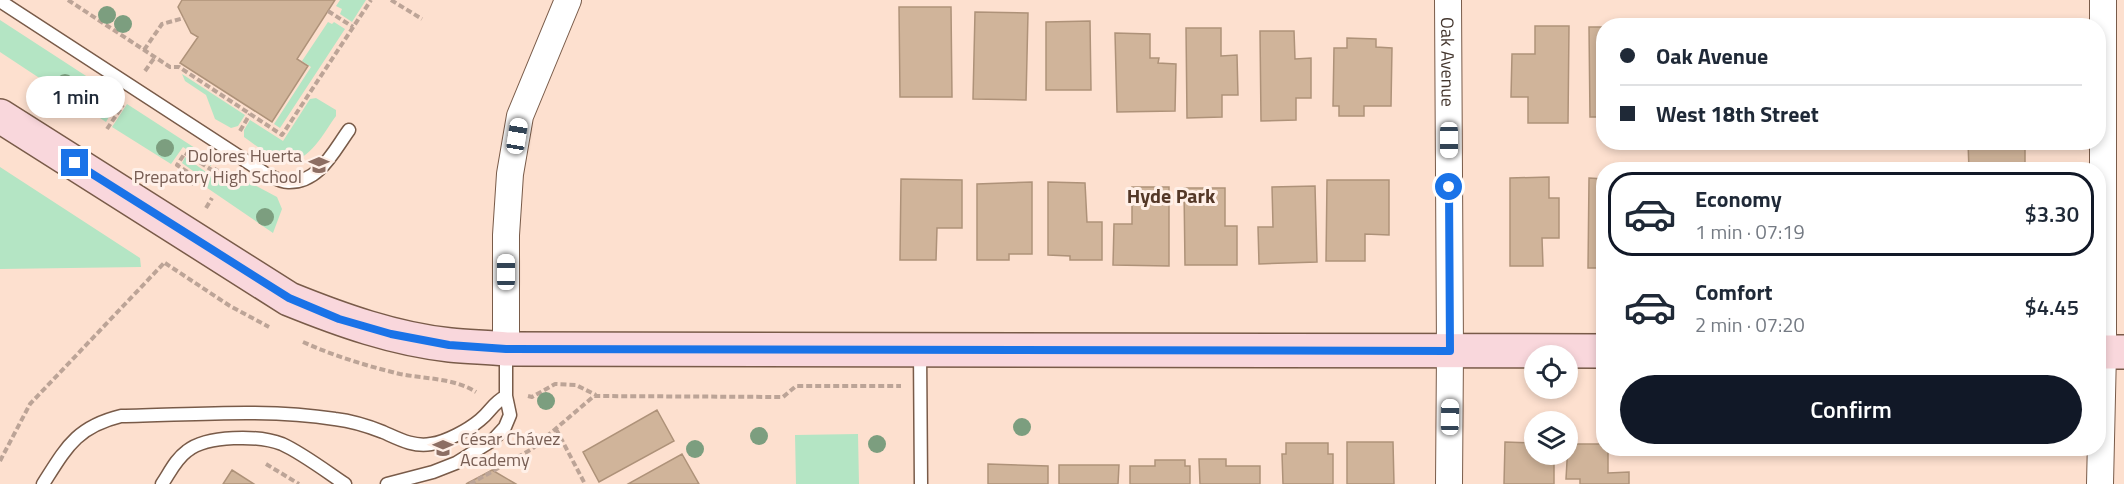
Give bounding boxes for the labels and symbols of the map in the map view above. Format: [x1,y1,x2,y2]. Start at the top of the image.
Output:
street label: Oak Avenue [1435,17,1462,107]
callout: 1 min [26,76,124,118]
car [505,117,529,155]
car [1440,122,1458,158]
place label: Dolores Huerta Prepatory High School [134,142,302,190]
route end [61,149,88,176]
school or university icon: Dolores Huerta Prepatory High School [307,153,331,177]
route start [1435,173,1462,200]
district label: Hyde Park [1127,180,1216,211]
car [497,254,515,290]
car [1441,399,1459,435]
place label: César Chávez Academy [460,425,560,473]
school or university icon: César Chávez Academy [431,436,455,460]

